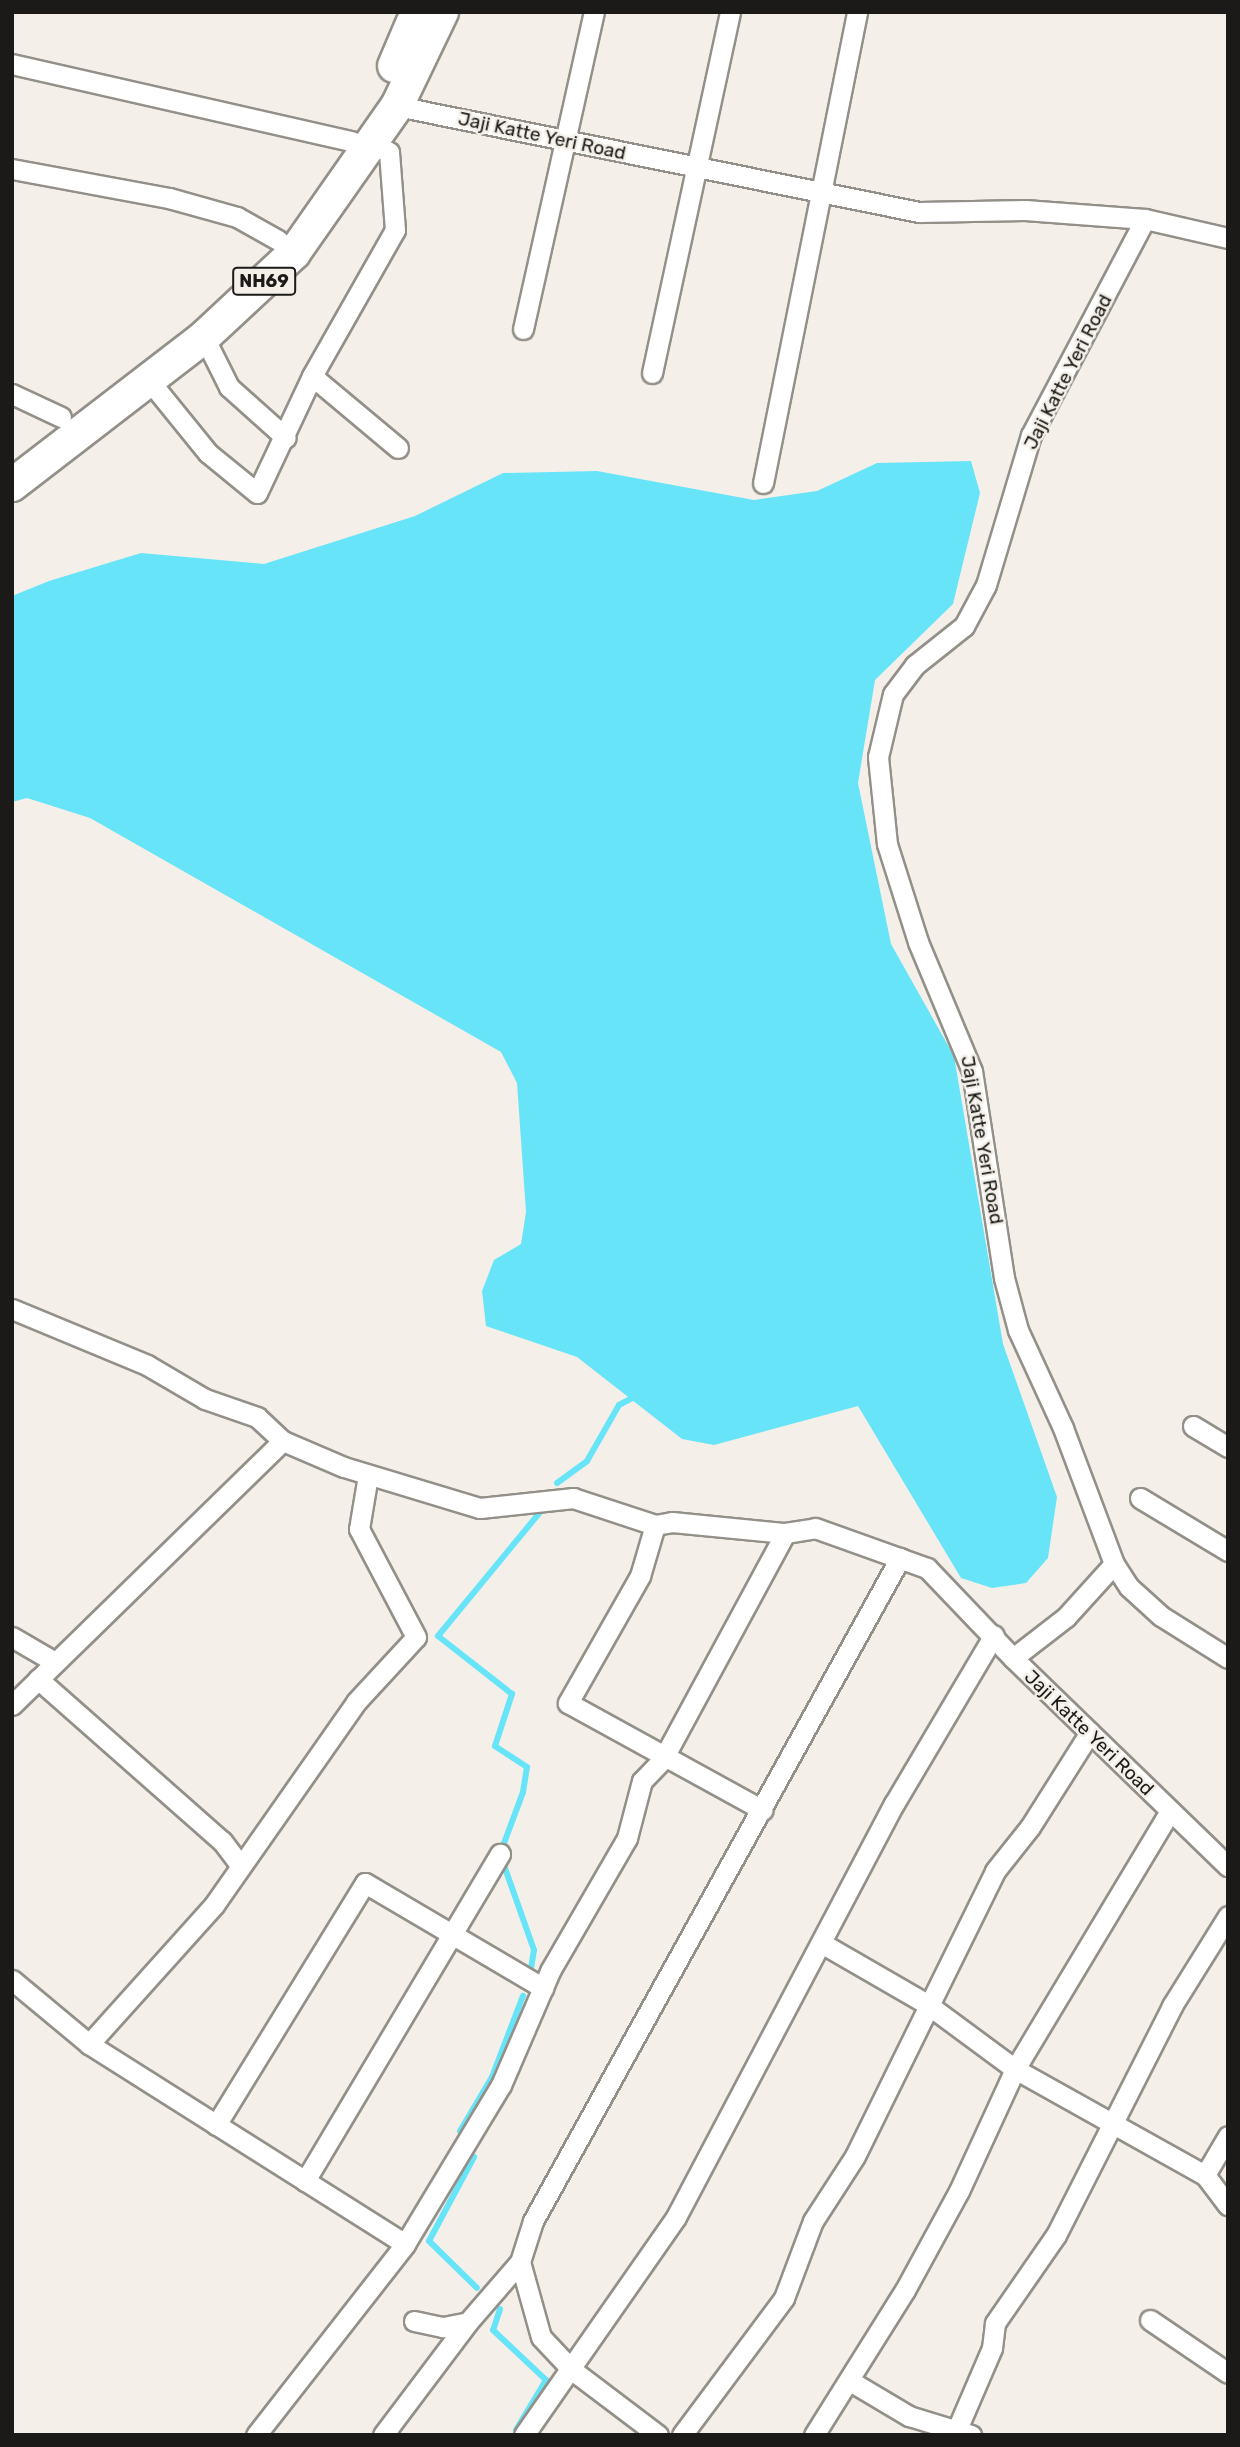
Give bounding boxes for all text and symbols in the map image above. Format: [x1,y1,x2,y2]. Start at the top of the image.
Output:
street label: Jaji Katte Yeri Road [456,107,628,165]
road number: NH69 [231,267,297,296]
street label: Jaji Katte Yeri Road [1019,290,1117,454]
street label: Jaji Katte Yeri Road [956,1054,1008,1226]
street label: Jaji Katte Yeri Road [1019,1665,1159,1801]

